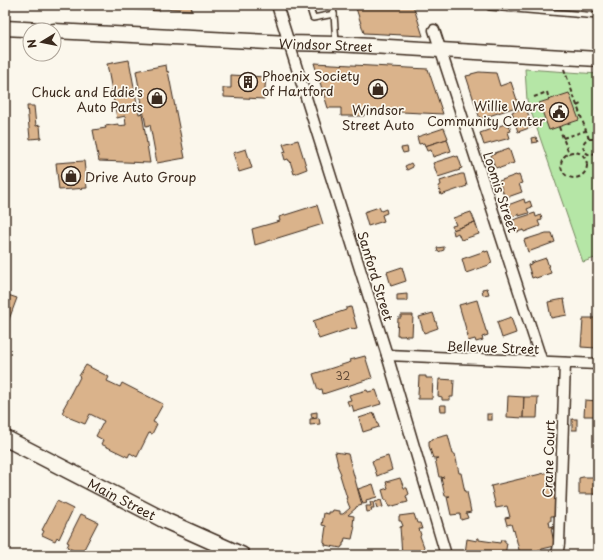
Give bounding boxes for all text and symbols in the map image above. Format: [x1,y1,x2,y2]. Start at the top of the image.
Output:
north arrow [22,22,62,62]
street label: Windsor Street [278,33,373,56]
text: N [22,38,41,50]
place label: Phoenix Society of Hartford [262,66,360,100]
building icon: Phoenix Society of Hartford [237,71,259,93]
shop icon: Windsor Street Auto [367,78,389,100]
place label: Chuck and Eddie's Auto Parts [32,82,143,116]
shop icon: Chuck and Eddie's Auto Parts [146,87,168,109]
place label: Willie Ware Community Center [427,96,546,130]
place label: Windsor Street Auto [342,100,414,134]
public building icon: Willie Ware Community Center [548,101,570,123]
street label: Loomis Street [479,149,523,235]
shop icon: Drive Auto Group [60,165,82,187]
place label: Drive Auto Group [85,167,197,186]
street label: Sanford Street [353,229,399,323]
street label: Bellevue Street [446,336,540,358]
house number: 32 [336,367,351,384]
street label: Crane Court [537,420,559,498]
street label: Main Street [85,473,160,524]

